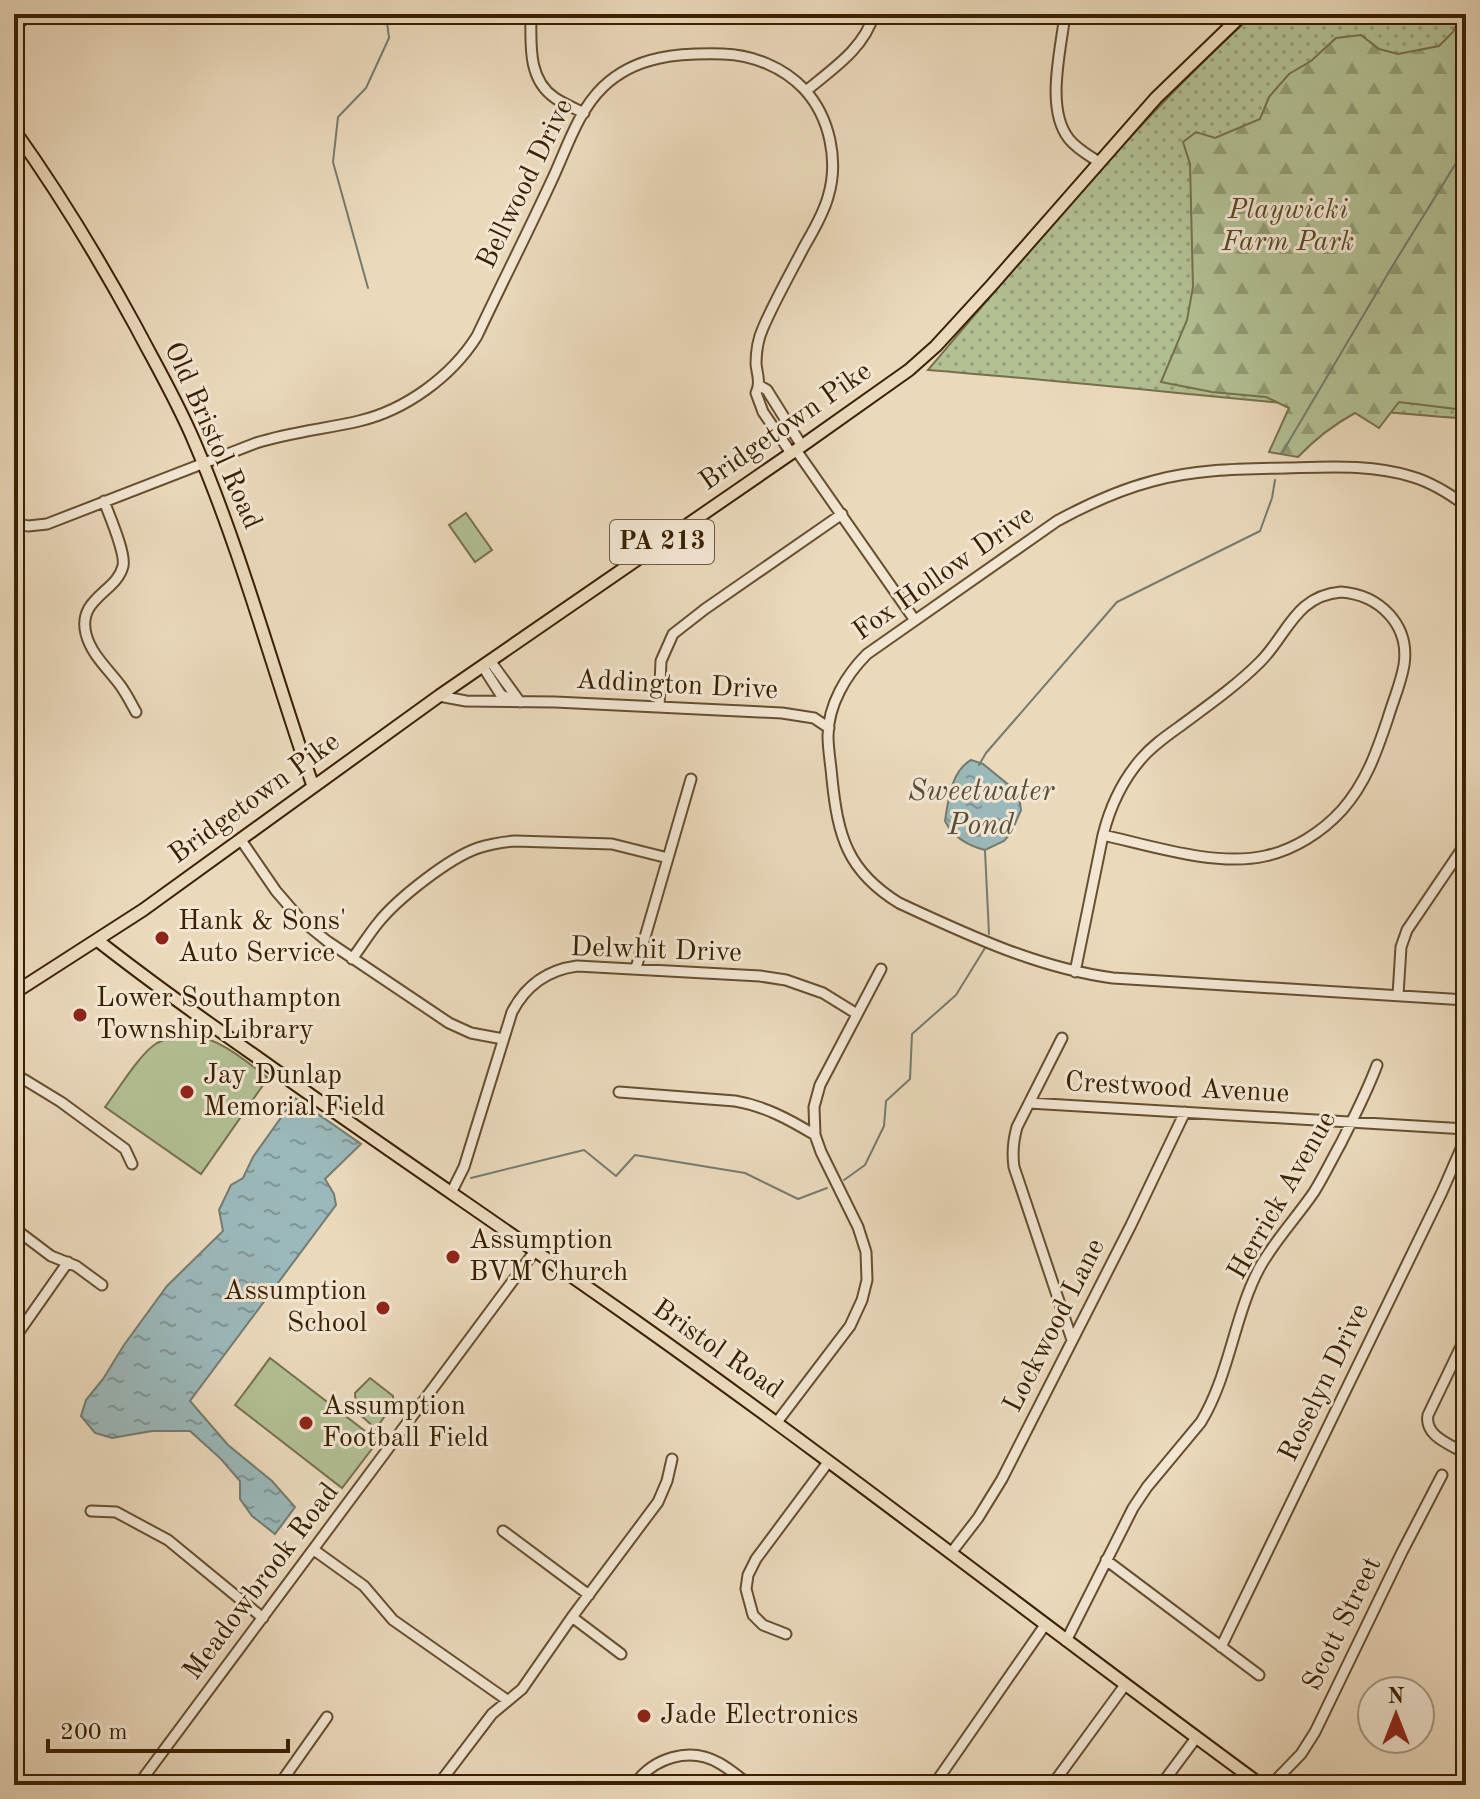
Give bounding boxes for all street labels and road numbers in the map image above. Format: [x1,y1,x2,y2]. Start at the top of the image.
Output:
street label: Bellwood Drive [473,95,579,273]
street label: Old Bristol Road [158,338,266,534]
street label: Bridgetown Pike [695,357,877,497]
street label: Fox Hollow Drive [848,501,1040,647]
road number: PA 213 [610,520,714,564]
street label: Addington Drive [575,667,779,705]
street label: Bridgetown Pike [165,728,345,870]
street label: Delwhit Drive [570,934,742,968]
street label: Crestwood Avenue [1064,1069,1290,1109]
street label: Herrick Avenue [1224,1107,1342,1285]
street label: Lockwood Lane [999,1235,1111,1417]
street label: Bristol Road [647,1295,787,1405]
street label: Roselyn Drive [1275,1300,1375,1466]
street label: Meadowbrook Road [179,1478,345,1686]
street label: Scott Street [1299,1553,1387,1695]

